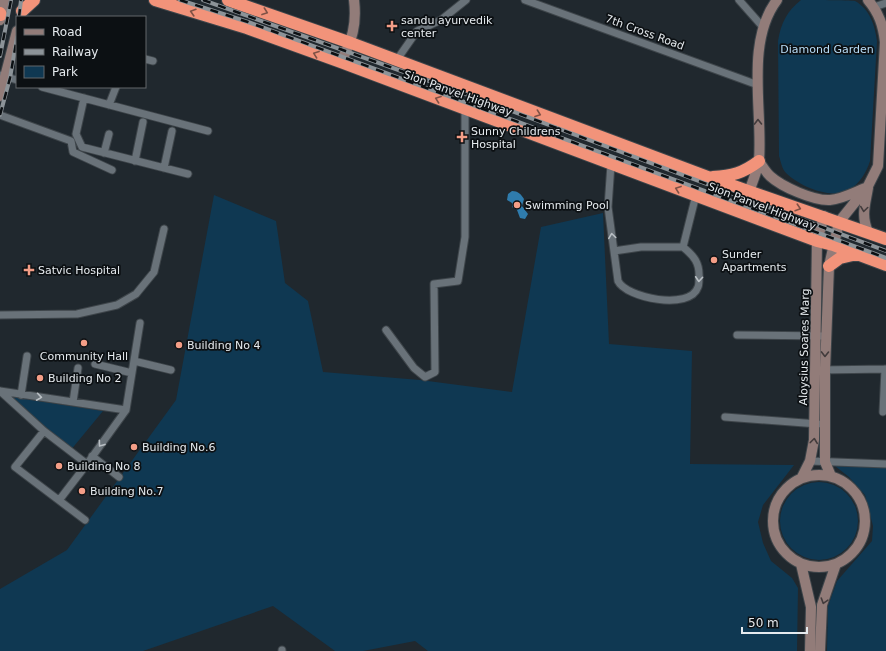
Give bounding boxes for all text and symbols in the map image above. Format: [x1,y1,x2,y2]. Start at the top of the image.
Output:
one-way arrow [190,8,197,17]
one-way arrow [262,8,269,16]
street label: 7th Cross Road [604,12,686,53]
place label: sandu ayurvedik center [401,14,493,40]
legend [16,16,146,88]
marker: sandu ayurvedik center [386,20,398,32]
text: Road [52,25,82,39]
park label: Diamond Garden [780,43,874,56]
text: Railway [52,45,98,59]
one-way arrow [313,50,320,58]
text: Park [52,65,78,79]
street label: Sion Panvel Highway [402,68,514,119]
one-way arrow [434,96,441,104]
one-way arrow [534,109,541,117]
one-way arrow [754,119,762,125]
place label: Sunny Childrens Hospital [471,125,561,151]
marker: Sunny Childrens Hospital [456,131,468,143]
street label: Sion Panvel Highway [706,180,818,233]
one-way arrow [674,185,681,193]
place label: Swimming Pool [525,199,609,212]
marker: Swimming Pool [512,200,522,210]
one-way arrow [795,203,802,212]
one-way arrow [860,206,869,212]
one-way arrow [608,233,617,239]
place label: Sunder Apartments [722,248,787,274]
marker: Sunder Apartments [709,255,719,265]
marker: Satvic Hospital [23,264,35,276]
place label: Satvic Hospital [38,264,120,277]
one-way arrow [694,276,703,282]
street label: Aloysius Soares Marg [797,288,812,406]
marker: Community Hall [79,338,89,348]
place label: Building No 4 [187,339,261,352]
marker: Building No 4 [174,340,184,350]
place label: Community Hall [40,350,128,363]
one-way arrow [821,351,829,357]
place label: Building No 2 [48,372,122,385]
marker: Building No 2 [35,373,45,383]
one-way arrow [36,392,42,401]
one-way arrow [809,437,818,444]
one-way arrow [99,440,106,447]
place label: Building No.6 [142,441,215,454]
marker: Building No.6 [129,442,139,452]
place label: Building No 8 [67,460,141,473]
marker: Building No 8 [54,461,64,471]
place label: Building No.7 [90,485,163,498]
marker: Building No.7 [77,486,87,496]
one-way arrow [820,597,829,604]
scale bar [742,609,807,635]
text: 50 m [748,616,779,630]

